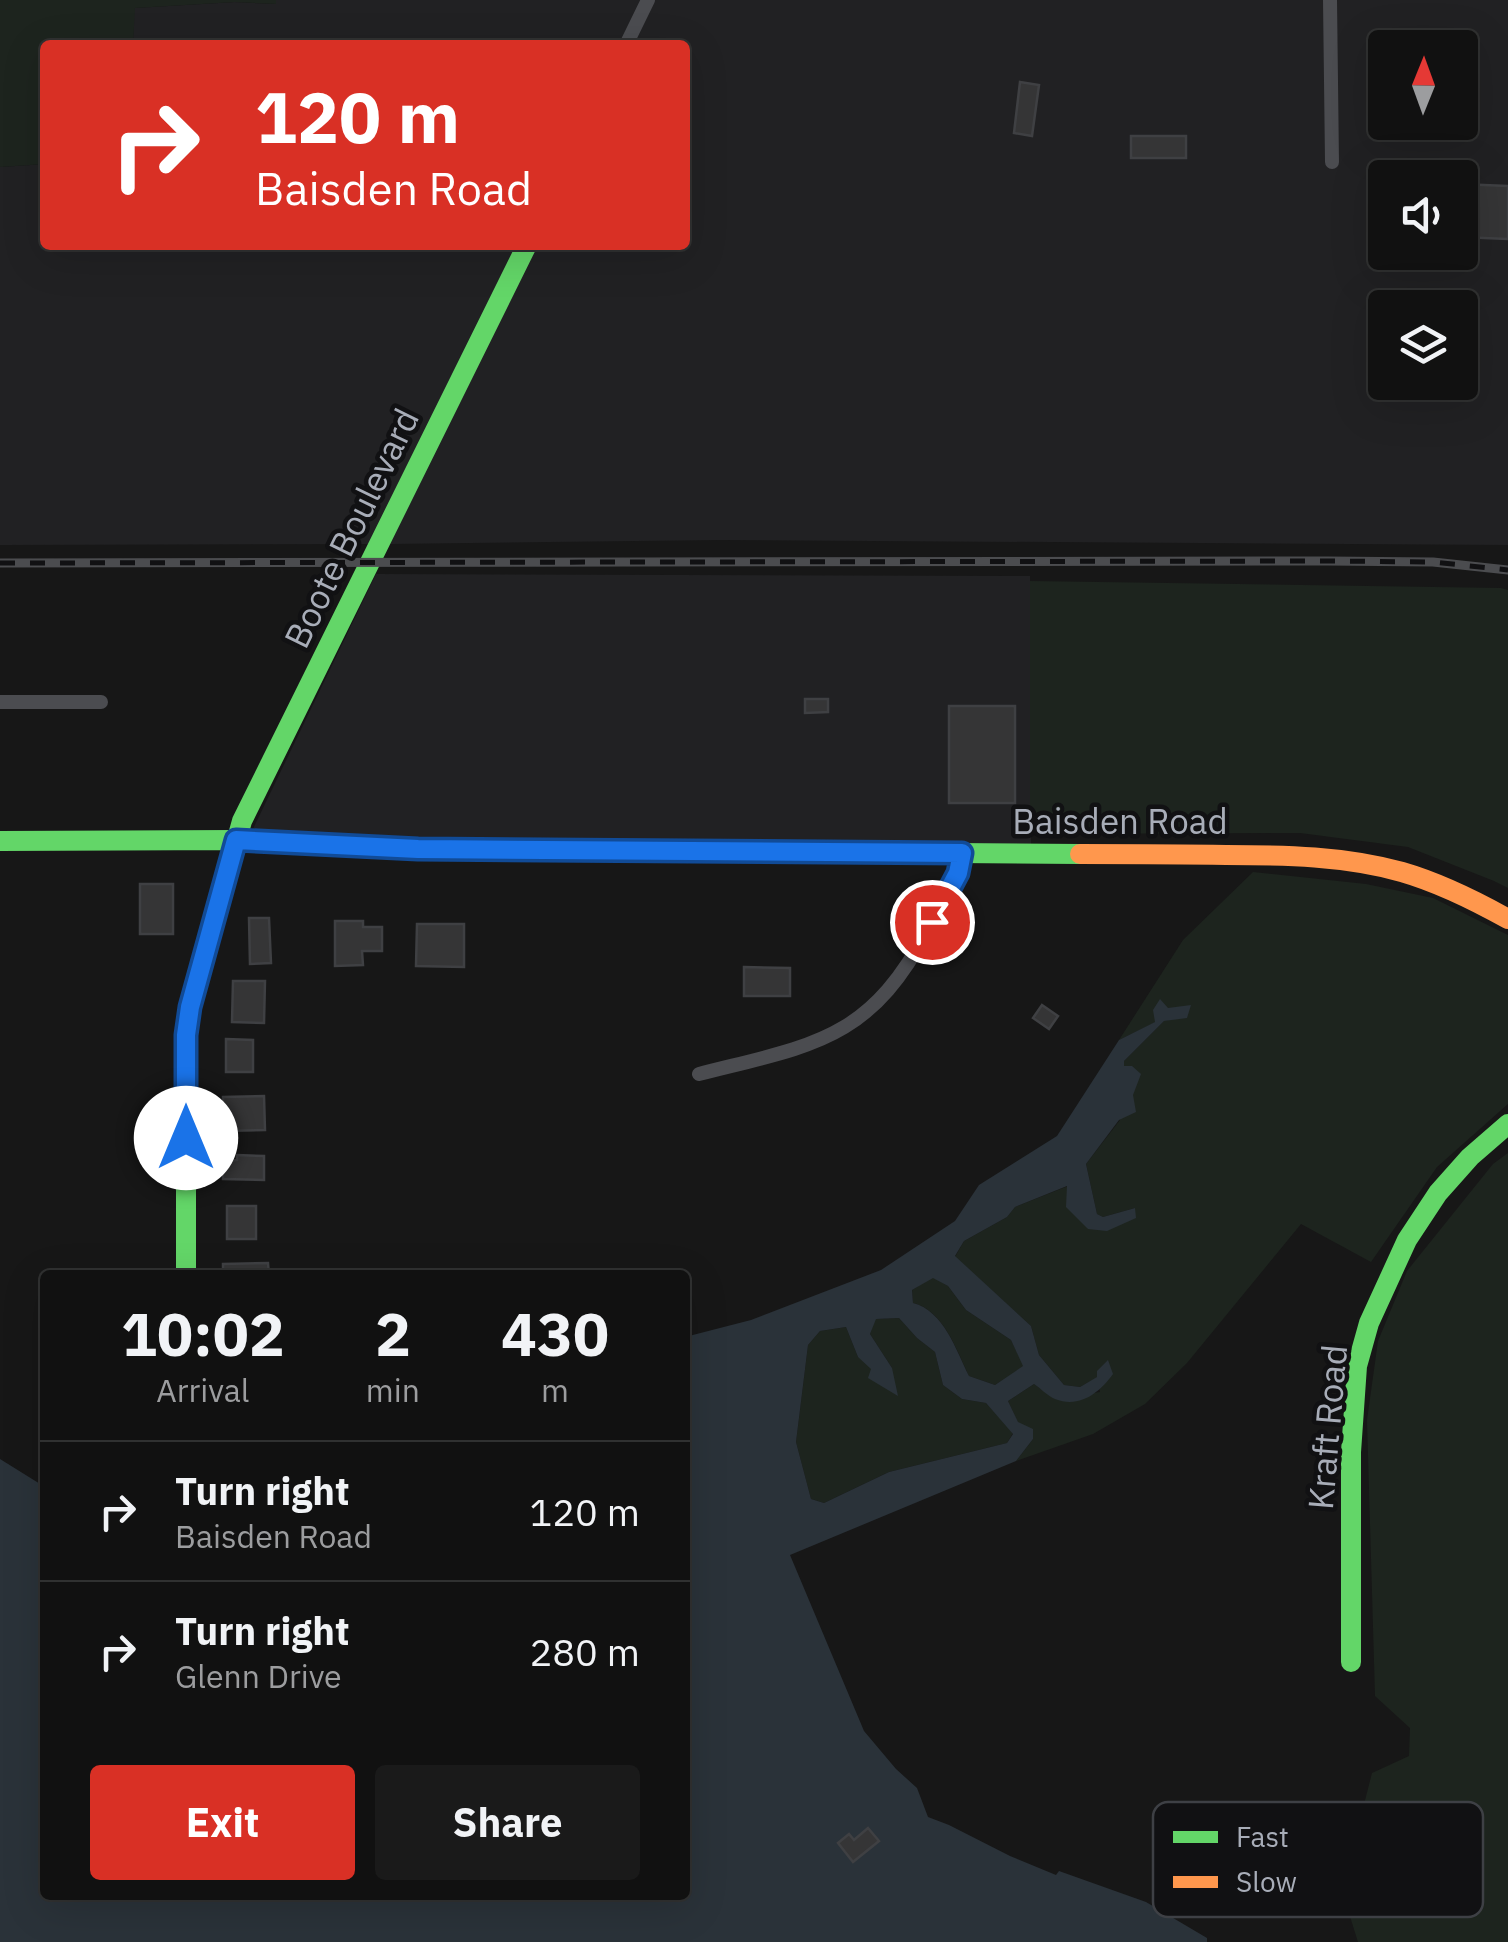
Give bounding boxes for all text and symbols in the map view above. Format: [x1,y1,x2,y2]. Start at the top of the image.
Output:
north arrow [1368,30,1478,140]
map controls [1368,30,1478,400]
text: 120 m [255,71,460,162]
icon: right [90,80,220,210]
text: Baisden Road [255,159,532,217]
button: sound [1368,160,1478,270]
button: layers [1368,290,1478,400]
street label: Boote Boulevard [273,401,429,655]
street label: Baisden Road [1012,798,1228,844]
pin [890,880,975,965]
icon: arrive [905,895,960,950]
position arrow [134,1086,238,1190]
text: 10:02 [121,1294,285,1373]
text: 2 [375,1294,411,1373]
text: 430 [501,1294,609,1373]
street label: Kraft Road [1297,1343,1357,1511]
text: Arrival [156,1369,250,1411]
text: min [366,1369,420,1411]
text: m [541,1369,569,1411]
text: Turn right [175,1466,350,1515]
icon: right [90,1484,145,1539]
text: 120 m [529,1487,640,1536]
text: Baisden Road [175,1515,372,1557]
text: Turn right [175,1606,350,1655]
icon: right [90,1624,145,1679]
text: 280 m [529,1627,640,1676]
text: Glenn Drive [175,1655,342,1697]
button: Exit [90,1765,355,1880]
button: Share [375,1765,640,1880]
legend [1153,1802,1483,1917]
text: Fast [1236,1818,1289,1855]
text: Slow [1236,1863,1297,1900]

